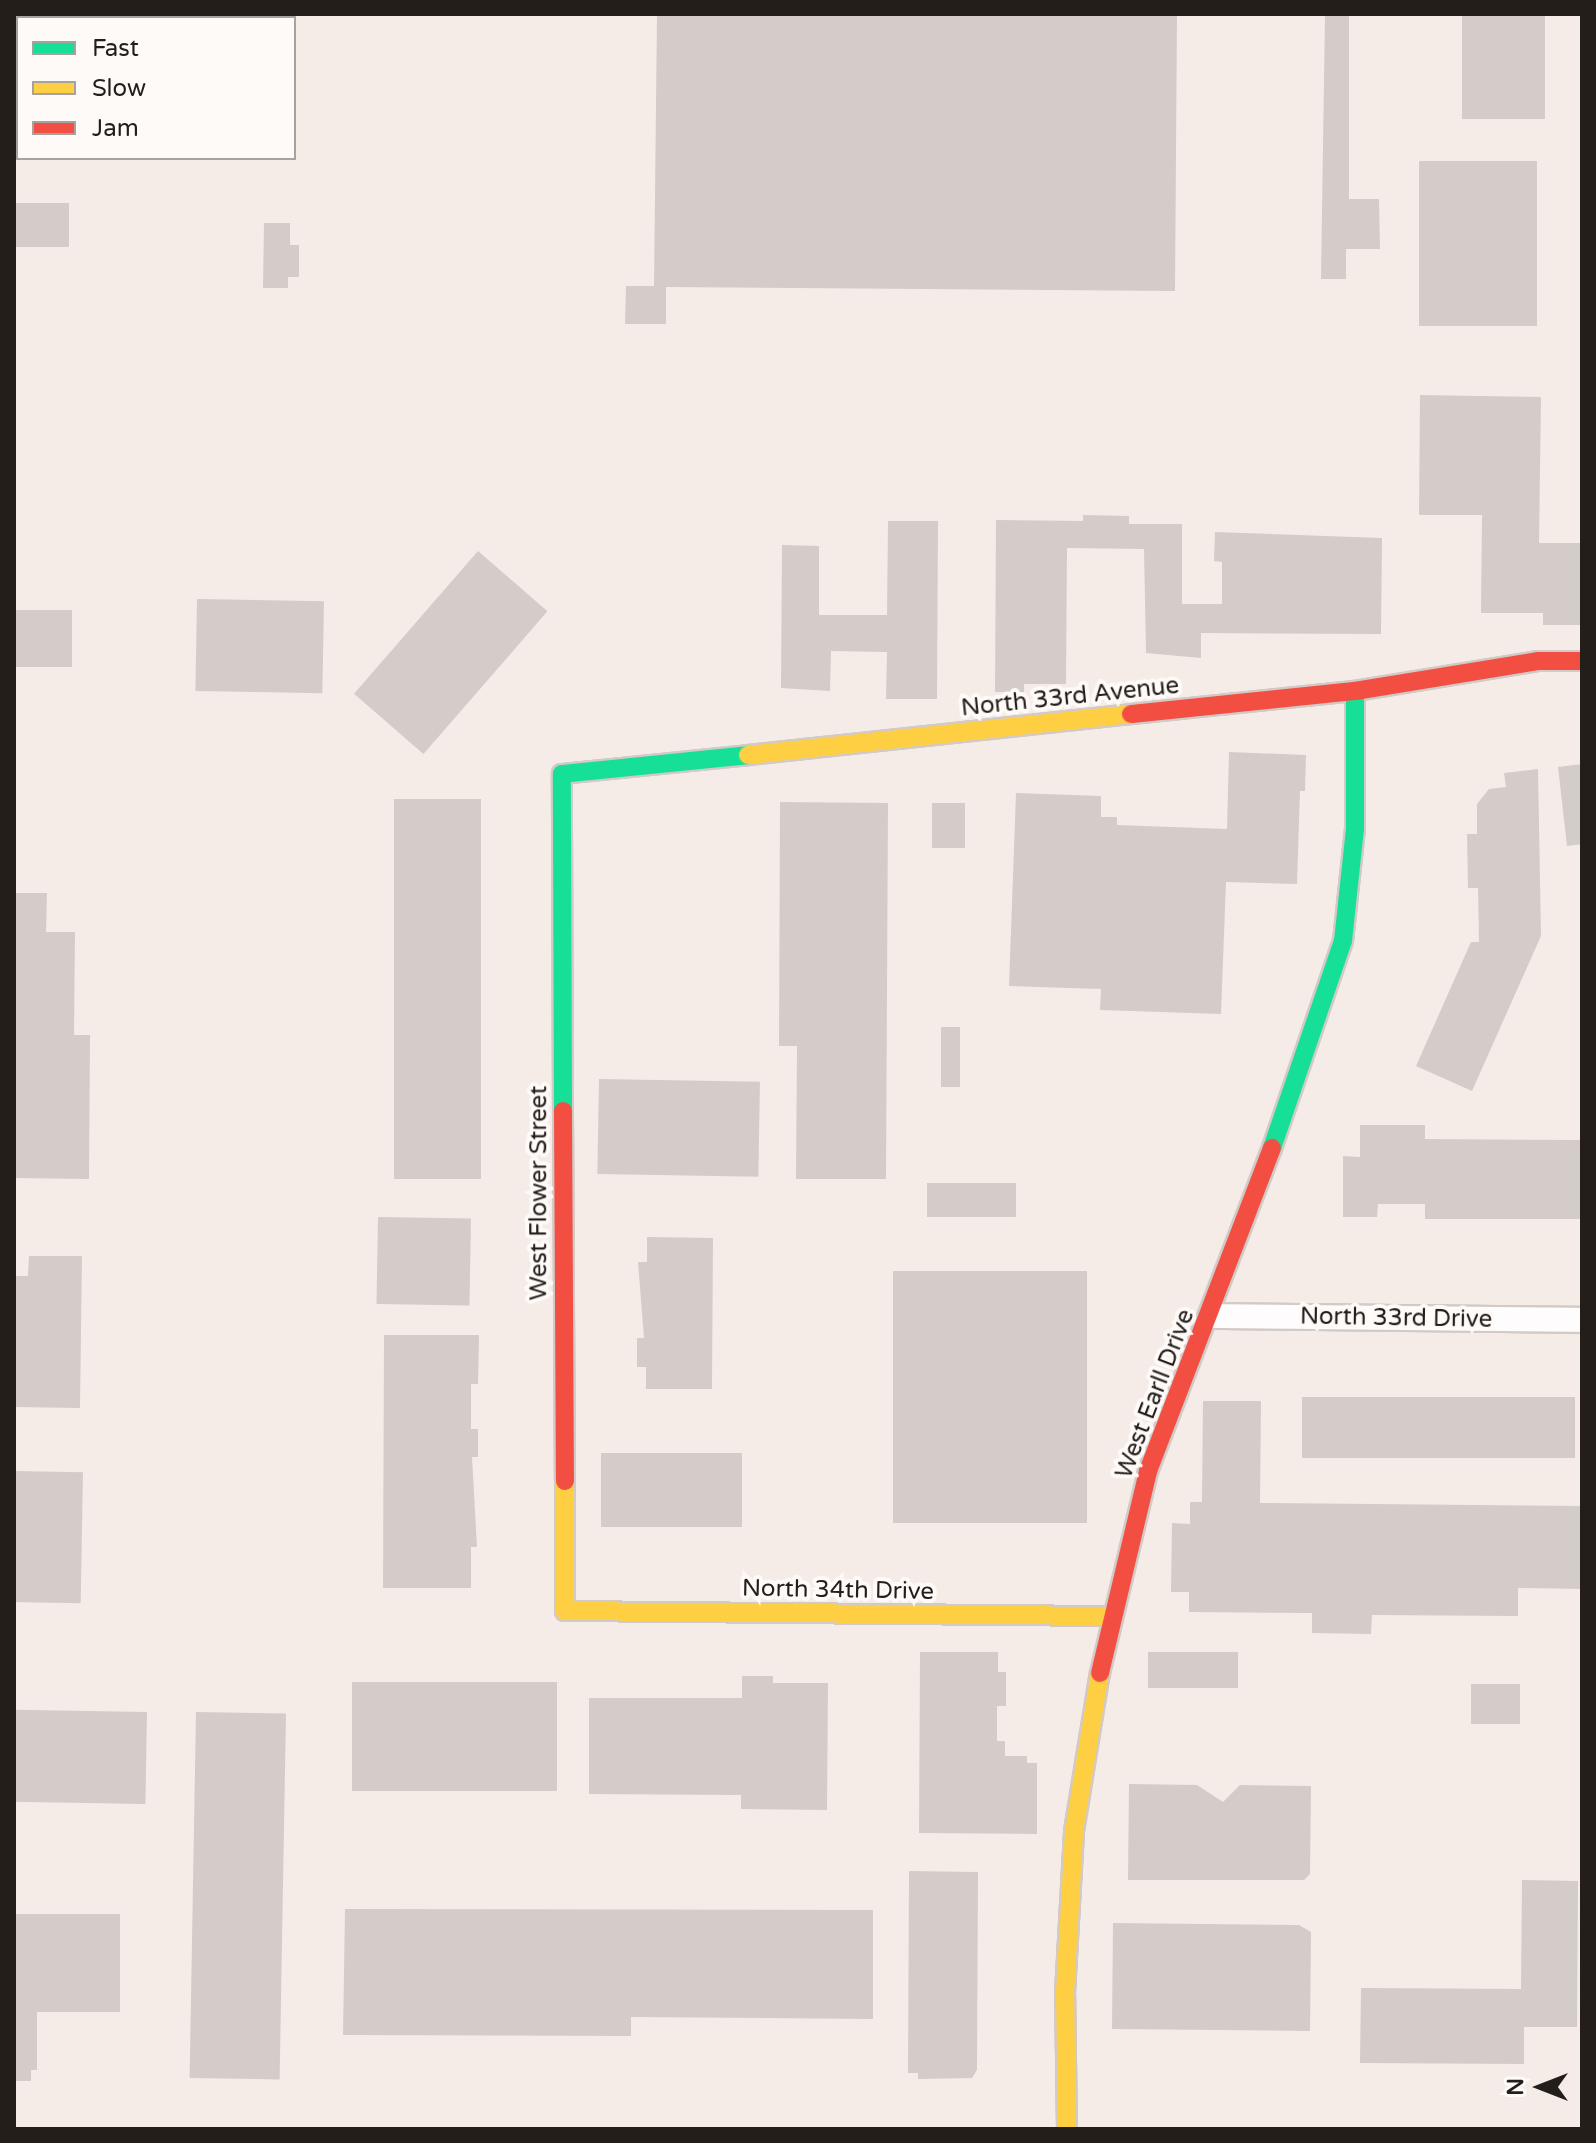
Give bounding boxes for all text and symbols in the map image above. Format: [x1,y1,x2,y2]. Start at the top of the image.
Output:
legend [16,16,296,160]
text: Fast [92,34,139,63]
text: Slow [92,74,146,103]
text: Jam [92,114,139,143]
street label: North 33rd Avenue [960,671,1180,723]
street label: West Flower Street [525,1086,553,1300]
street label: North 33rd Drive [1300,1302,1492,1334]
street label: West Earll Drive [1110,1305,1200,1483]
street label: North 34th Drive [742,1574,934,1606]
north arrow [1500,2047,1580,2127]
text: N [1503,2078,1529,2096]

